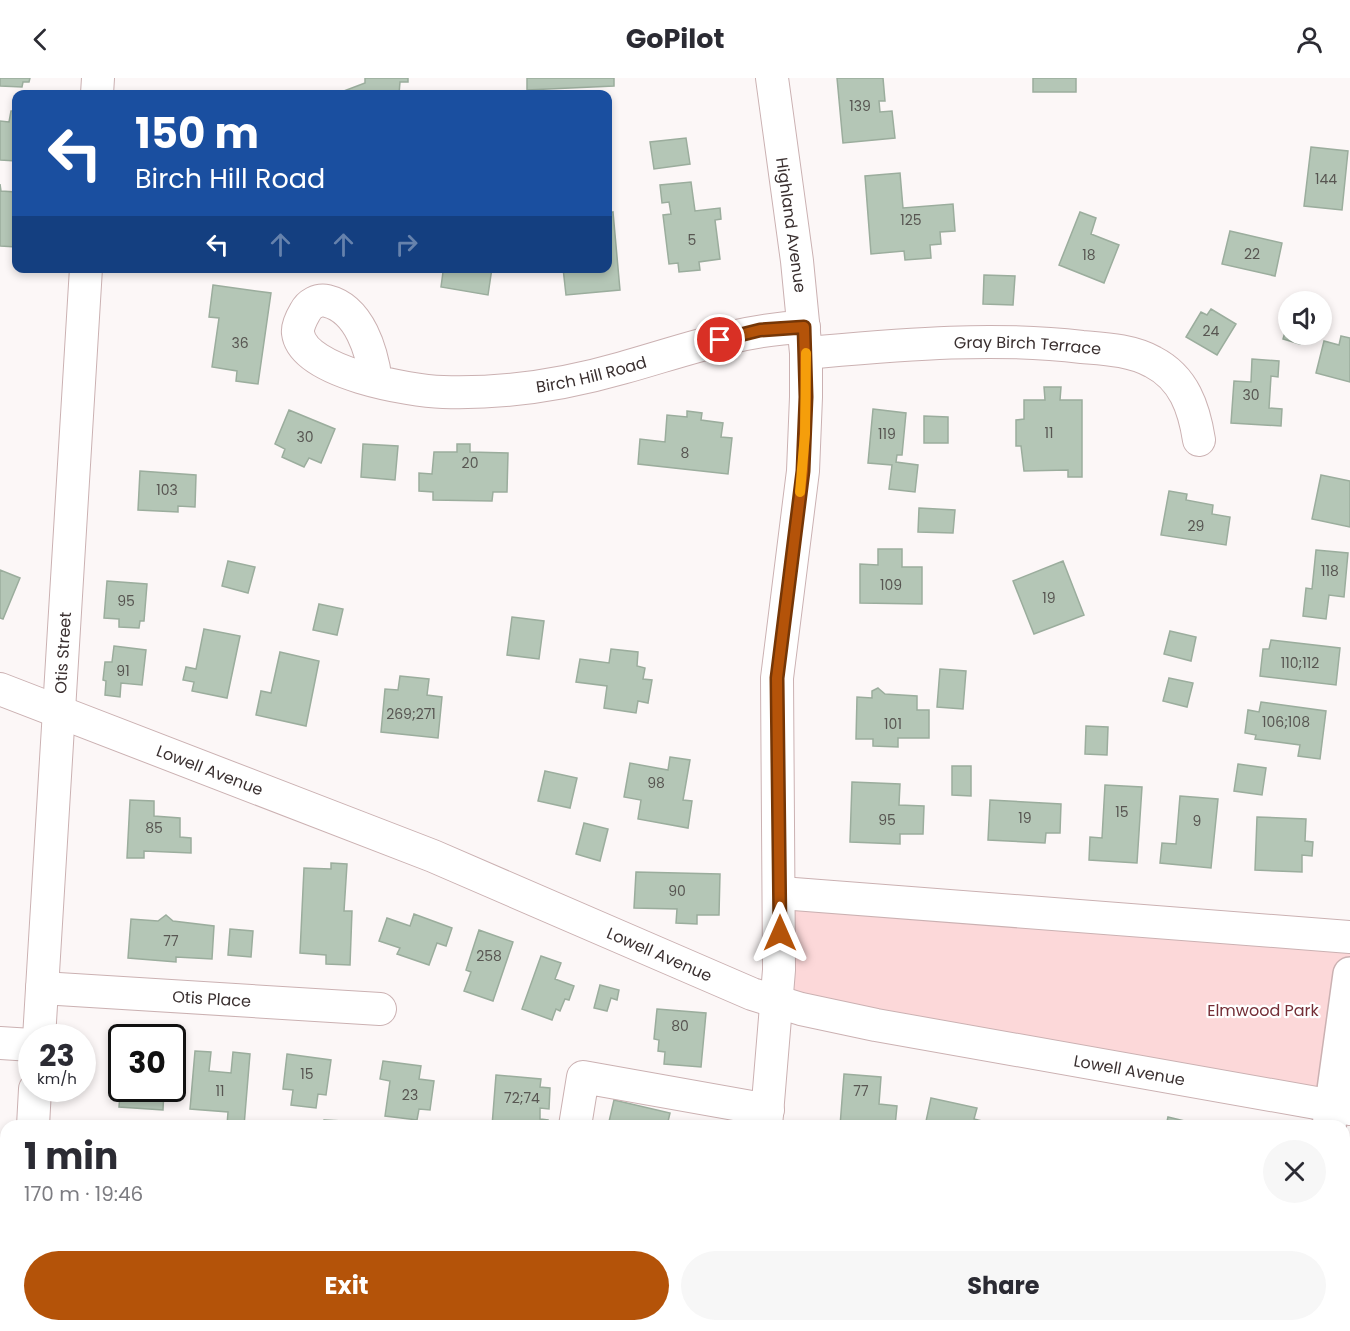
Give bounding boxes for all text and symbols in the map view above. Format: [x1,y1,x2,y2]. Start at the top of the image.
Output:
text: GoPilot [626,20,724,57]
icon: back [24,23,57,56]
icon: person [1293,23,1326,56]
house number: 139 [849,96,871,116]
text: 150 m [135,104,259,163]
icon: left [36,114,114,192]
street label: Highland Avenue [770,156,812,294]
text: Birch Hill Road [135,160,325,197]
house number: 144 [1315,169,1337,189]
house number: 125 [900,210,922,230]
icon: left [201,228,234,261]
icon: ahead [264,228,297,261]
icon: ahead [327,228,360,261]
icon: right [390,228,423,261]
house number: 5 [688,230,696,250]
house number: 22 [1244,244,1260,264]
house number: 18 [1082,245,1096,265]
map controls [1278,291,1332,345]
button: sound [1278,291,1332,345]
pin [694,314,745,365]
house number: 24 [1203,321,1220,341]
icon: arrive [703,323,736,356]
street label: Gray Birch Terrace [954,330,1102,360]
house number: 36 [231,333,249,353]
street label: Birch Hill Road [534,350,649,398]
house number: 30 [1242,385,1260,405]
house number: 11 [1045,423,1053,443]
house number: 119 [878,424,896,444]
house number: 30 [296,427,314,447]
house number: 8 [681,443,690,463]
house number: 20 [462,453,478,473]
house number: 103 [156,480,178,500]
house number: 29 [1188,516,1204,536]
house number: 118 [1321,561,1339,581]
house number: 109 [880,575,902,595]
house number: 19 [1042,588,1056,608]
house number: 95 [117,591,135,611]
street label: Otis Street [49,611,77,694]
house number: 110;112 [1281,653,1319,673]
house number: 91 [116,661,130,681]
house number: 269;271 [386,704,436,724]
house number: 106;108 [1262,712,1310,732]
house number: 101 [884,714,902,734]
street label: Lowell Avenue [153,739,267,801]
house number: 98 [647,773,665,793]
house number: 15 [1115,802,1129,822]
house number: 19 [1018,808,1032,828]
house number: 95 [878,810,896,830]
house number: 9 [1193,811,1201,831]
house number: 85 [145,818,163,838]
house number: 90 [668,881,686,901]
position arrow [748,901,812,965]
street label: Lowell Avenue [603,921,716,987]
house number: 77 [163,931,179,951]
house number: 258 [476,946,502,966]
street label: Otis Place [172,985,252,1012]
park label: Elmwood Park [1207,999,1320,1022]
house number: 80 [671,1016,689,1036]
speed limit sign: 30 [108,1024,186,1102]
text: 23 [39,1034,75,1077]
street label: Lowell Avenue [1072,1049,1187,1091]
house number: 15 [300,1064,314,1084]
text: km/h [37,1068,77,1089]
house number: 11 [216,1081,224,1101]
house number: 77 [853,1081,869,1101]
house number: 23 [402,1085,418,1105]
house number: 72;74 [504,1088,540,1108]
text: 1 min [24,1131,118,1182]
button: close [1263,1140,1326,1203]
text: 170 m · 19:46 [24,1180,143,1208]
button: Exit [24,1251,669,1320]
button: Share [681,1251,1326,1320]

